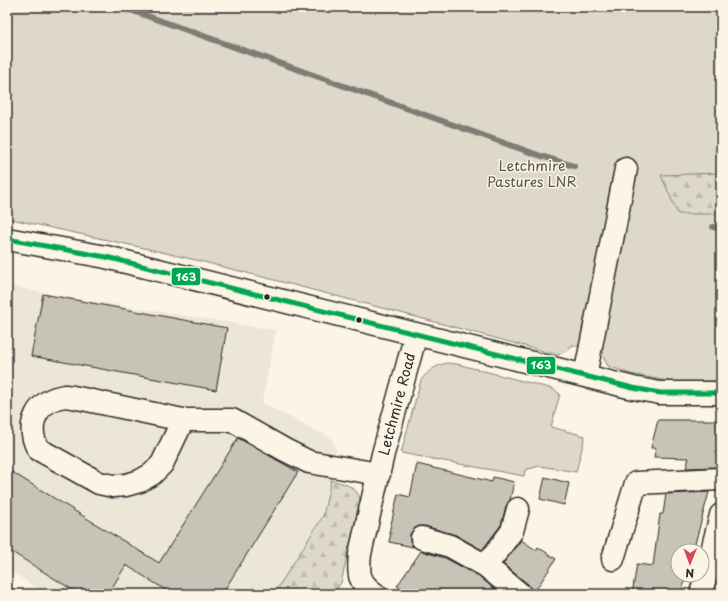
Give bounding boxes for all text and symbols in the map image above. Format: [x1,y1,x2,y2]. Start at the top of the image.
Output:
park label: Letchmire Pastures LNR [487,155,577,192]
line badge: 163 [171,267,201,286]
text: 163 [176,268,197,285]
unlabelled marker [262,292,272,302]
unlabelled marker [354,315,364,325]
street label: Letchmire Road [373,350,420,458]
line badge: 163 [526,356,556,375]
text: 163 [531,356,552,373]
north arrow [670,543,710,583]
text: N [685,565,694,582]

